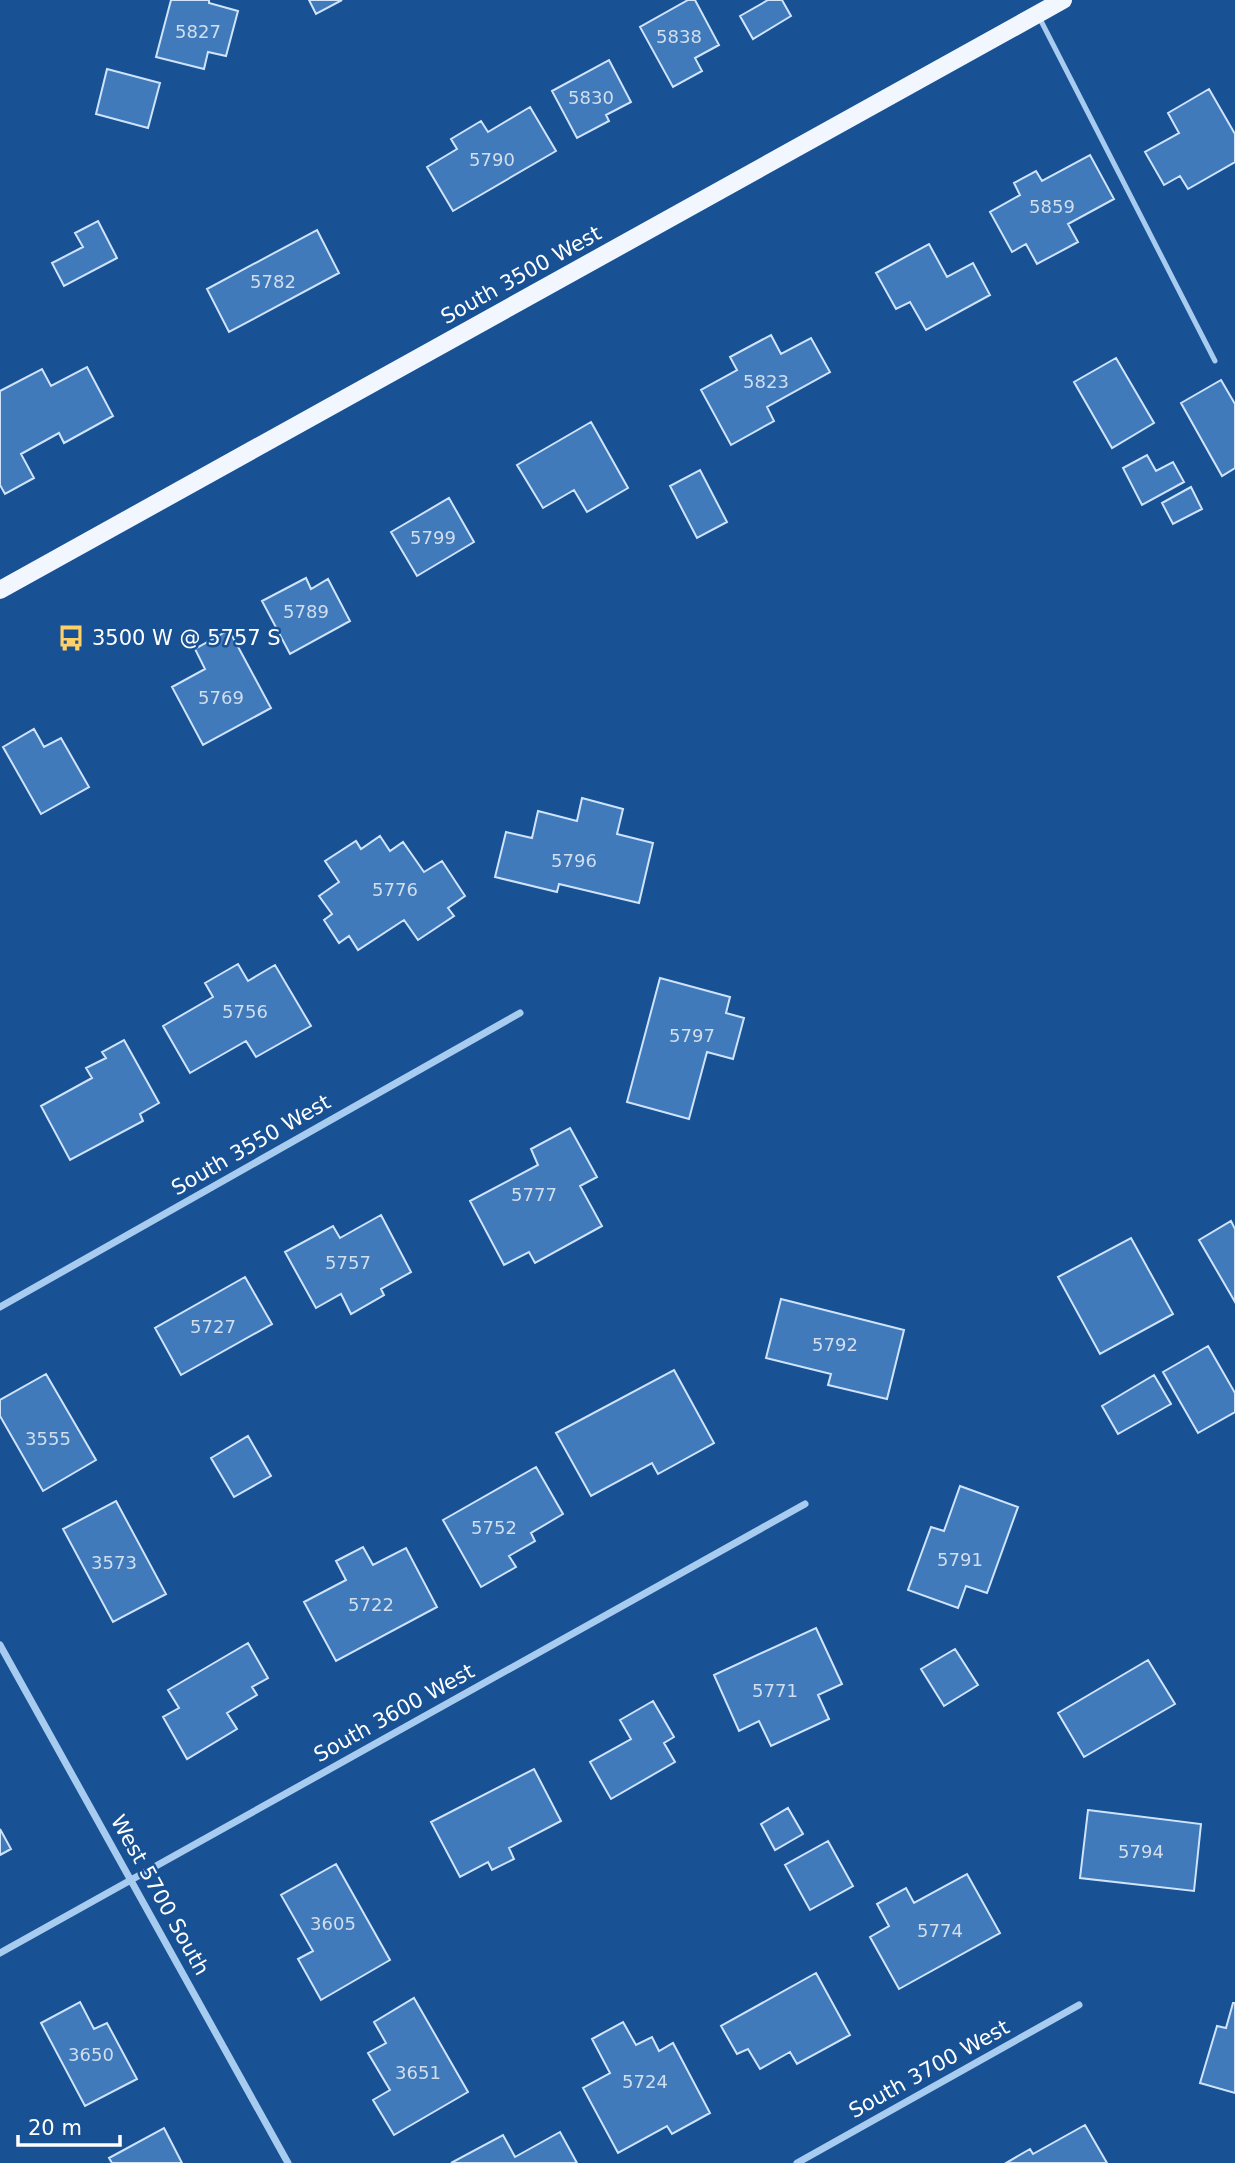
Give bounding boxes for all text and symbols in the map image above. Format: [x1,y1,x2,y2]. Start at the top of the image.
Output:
house number: 5827 [175,21,221,42]
house number: 5838 [656,26,702,47]
house number: 5830 [568,87,614,108]
house number: 5790 [469,149,515,170]
house number: 5859 [1029,196,1075,217]
street label: South 3500 West [437,221,605,329]
house number: 5782 [250,271,296,292]
house number: 5823 [743,371,789,392]
house number: 5799 [410,527,456,548]
house number: 5789 [283,601,329,622]
bus stop icon: 3500 W @ 5757 S [56,623,86,653]
place label: 3500 W @ 5757 S [92,626,281,650]
house number: 5769 [198,687,244,708]
house number: 5796 [551,850,597,871]
house number: 5776 [372,879,418,900]
house number: 5756 [222,1001,268,1022]
house number: 5797 [669,1025,715,1046]
street label: South 3550 West [167,1090,335,1200]
house number: 5777 [511,1184,557,1205]
house number: 5757 [325,1252,371,1273]
house number: 5727 [190,1316,236,1337]
house number: 5792 [812,1334,858,1355]
house number: 3555 [25,1428,71,1449]
house number: 5752 [471,1517,517,1538]
house number: 5791 [937,1549,983,1570]
house number: 3573 [91,1552,137,1573]
house number: 5722 [348,1594,394,1615]
street label: South 3600 West [310,1659,478,1767]
house number: 5771 [752,1680,798,1701]
street label: West 5700 South [106,1811,214,1979]
house number: 5794 [1118,1841,1164,1862]
house number: 3605 [310,1913,356,1934]
house number: 5774 [917,1920,963,1941]
street label: South 3700 West [845,2015,1013,2123]
house number: 3650 [68,2044,114,2065]
house number: 3651 [395,2062,441,2083]
house number: 5724 [622,2071,668,2092]
scale bar [18,2104,119,2148]
text: 20 m [28,2116,82,2140]

